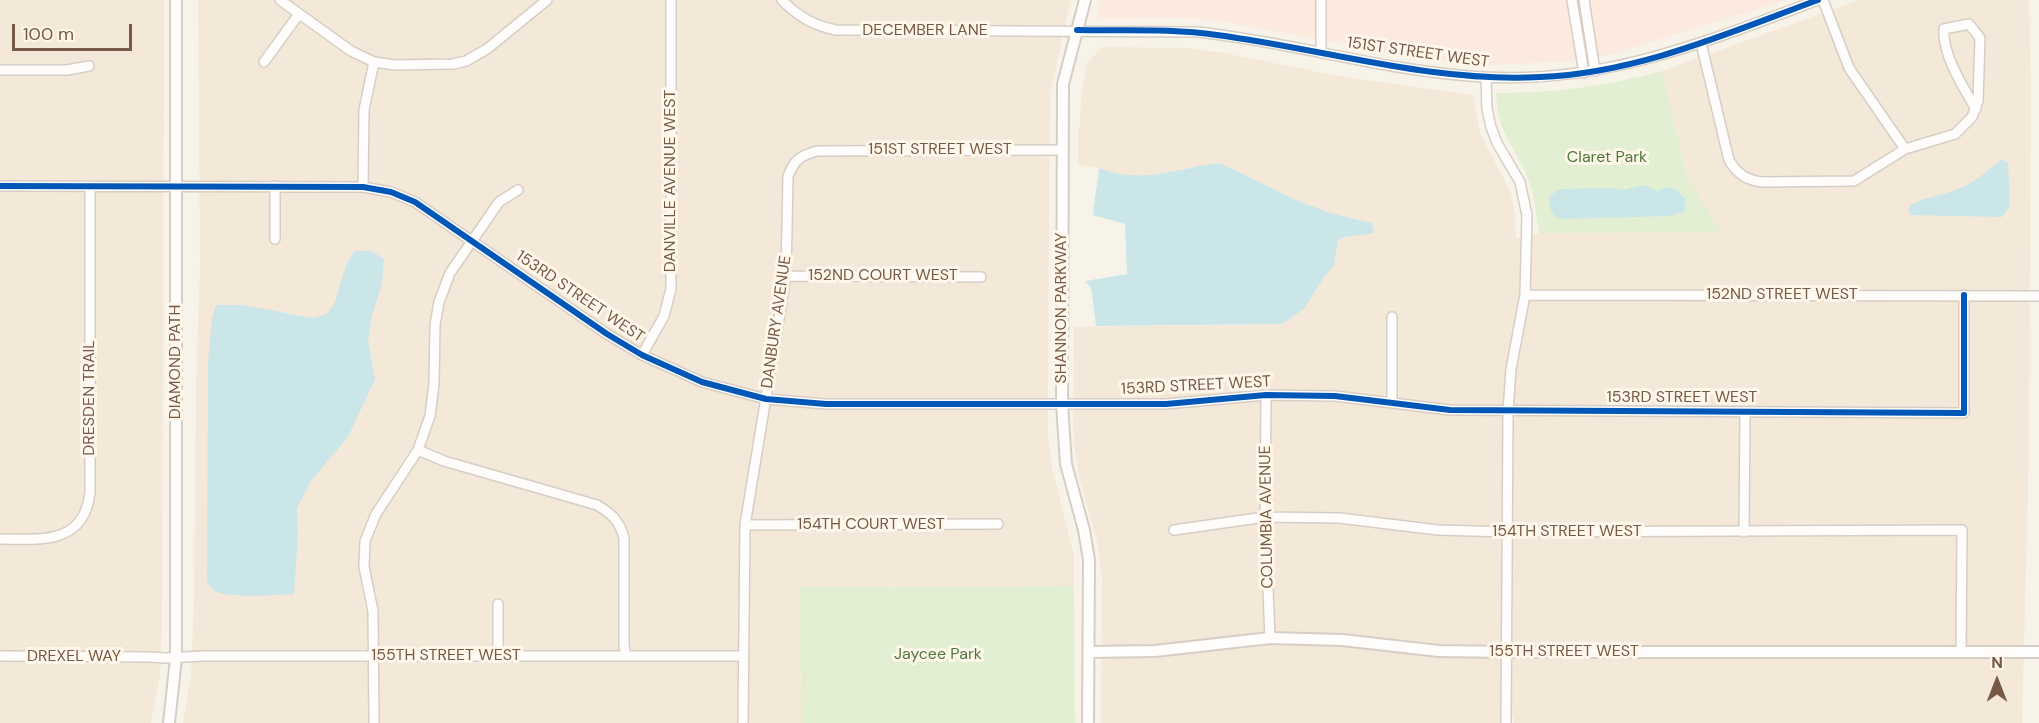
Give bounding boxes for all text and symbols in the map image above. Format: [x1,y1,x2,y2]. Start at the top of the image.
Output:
scale bar [15,12,135,50]
street label: DECEMBER LANE [862,21,988,41]
text: 100 m [23,22,74,46]
street label: 151ST STREET WEST [1346,34,1490,72]
street label: DANVILLE AVENUE WEST [661,90,681,272]
street label: 151ST STREET WEST [868,140,1012,160]
park label: Claret Park [1567,148,1647,168]
street label: SHANNON PARKWAY [1052,232,1072,384]
street label: 153RD STREET WEST [512,247,648,347]
street label: DANBURY AVENUE [758,254,796,390]
street label: 152ND COURT WEST [808,266,958,286]
street label: 152ND STREET WEST [1706,285,1858,305]
street label: DIAMOND PATH [166,305,186,419]
street label: DRESDEN TRAIL [80,340,100,456]
street label: 153RD STREET WEST [1120,372,1272,400]
street label: 153RD STREET WEST [1607,388,1757,408]
street label: COLUMBIA AVENUE [1256,445,1278,589]
street label: 154TH COURT WEST [797,515,945,535]
street label: 154TH STREET WEST [1492,522,1642,542]
street label: 155TH STREET WEST [1489,642,1639,662]
park label: Jaycee Park [894,645,982,665]
street label: 155TH STREET WEST [371,646,521,666]
street label: DREXEL WAY [27,647,121,667]
north arrow [1967,651,2027,711]
text: N [1991,652,2003,673]

